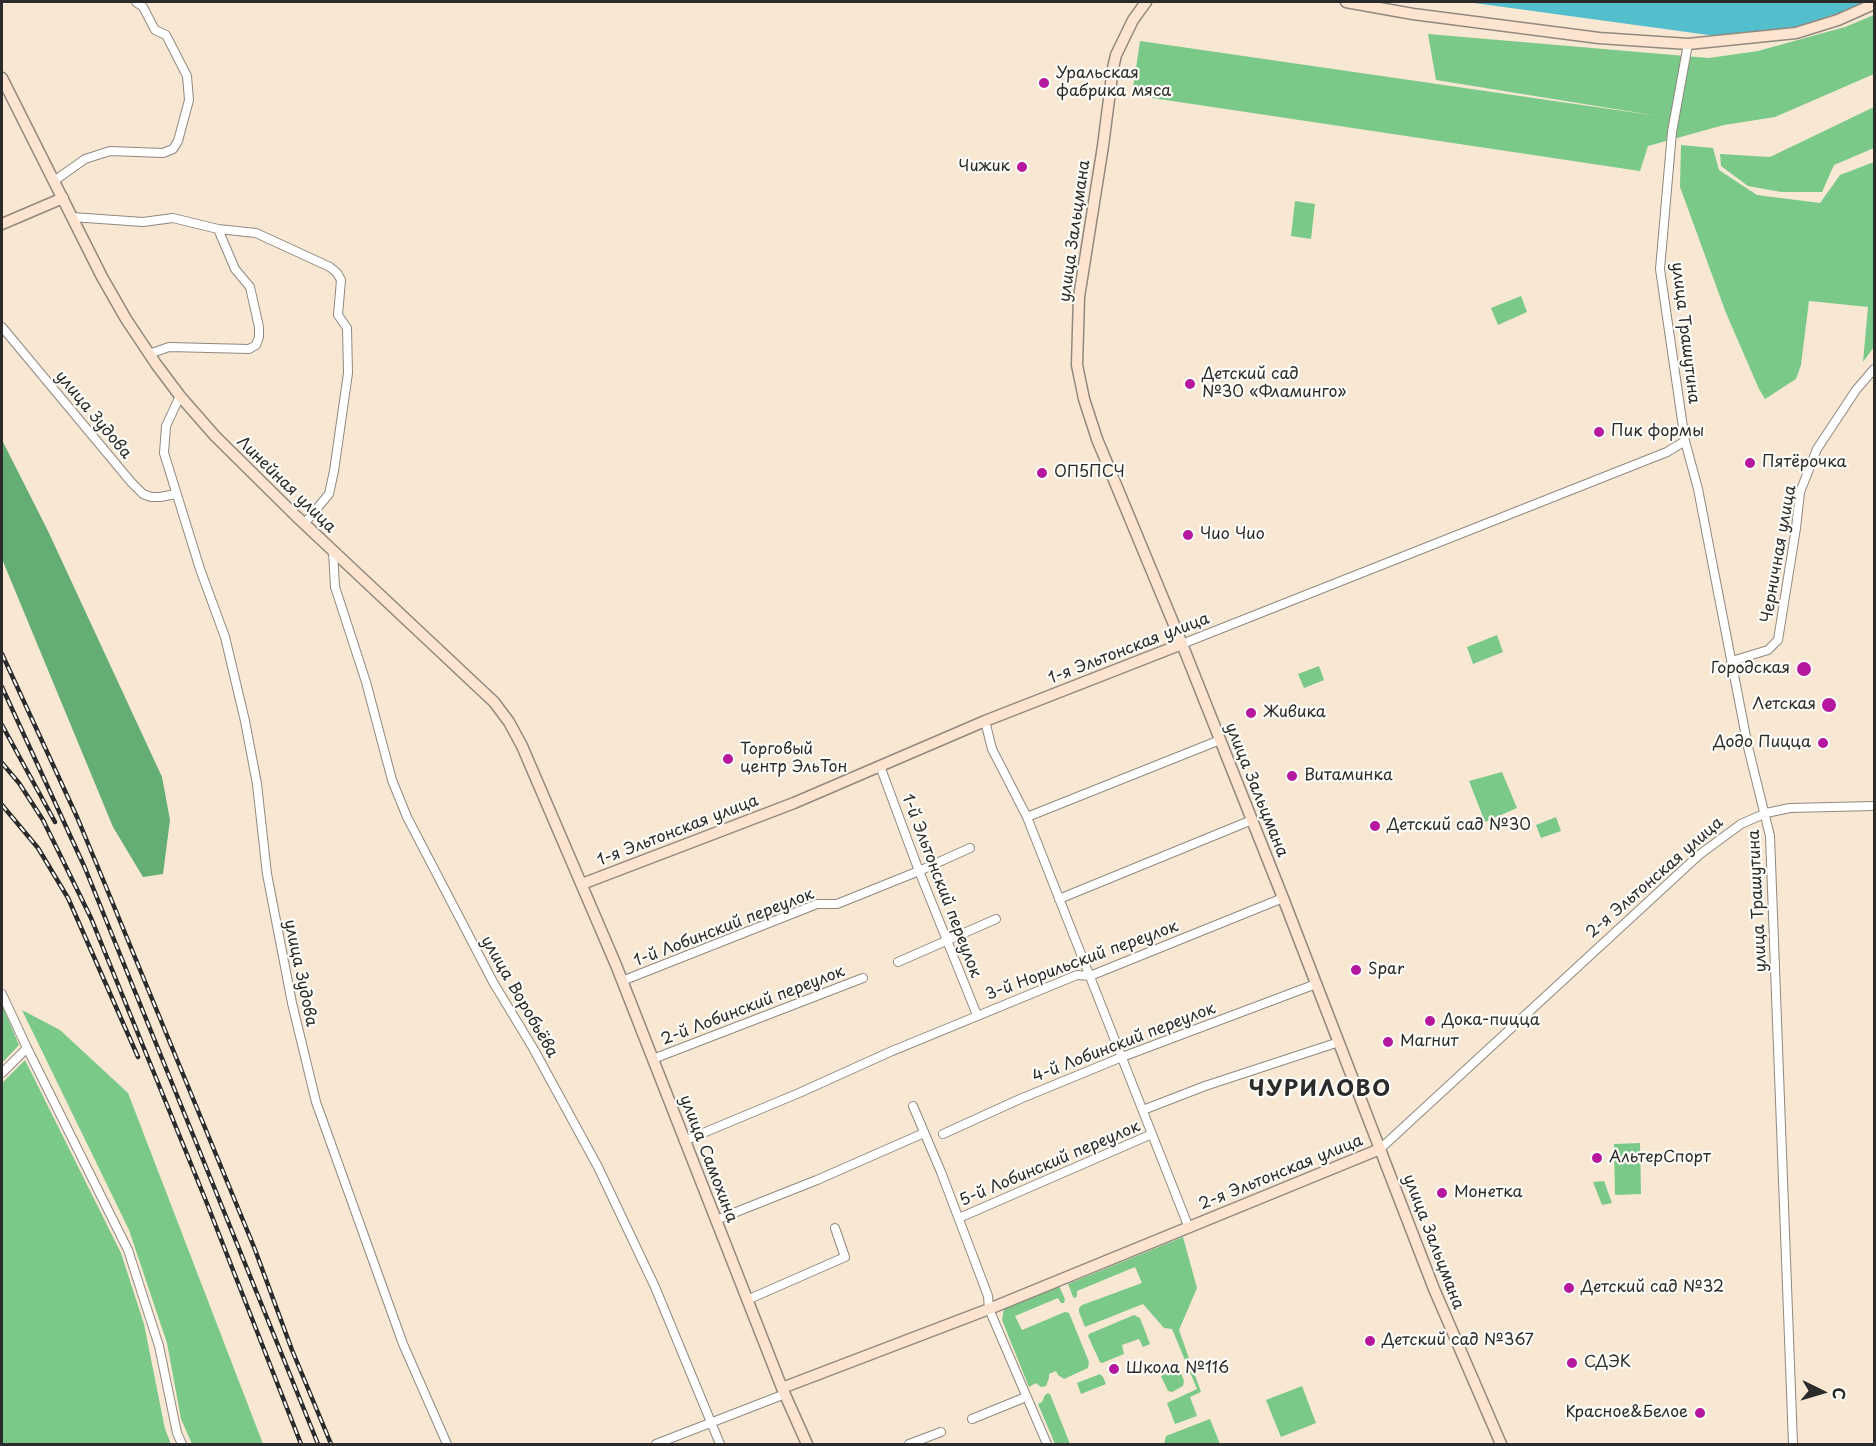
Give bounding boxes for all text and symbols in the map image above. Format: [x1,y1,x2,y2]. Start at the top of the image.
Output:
place label: Уральская фабрика мяса [1056,64,1171,102]
marker: Уральская фабрика мяса [1037,76,1051,90]
place label: Чижик [958,157,1010,177]
street label: улица Зальцмана [1056,159,1094,303]
marker: Чижик [1015,160,1029,174]
street label: улица Трашутина [1667,261,1703,405]
place label: Детский сад №30 «Фламинго» [1202,365,1346,403]
street label: улица Зудова [51,367,135,463]
marker: Детский сад №30 «Фламинго» [1183,377,1197,391]
place label: Пик формы [1611,422,1704,442]
marker: Пик формы [1592,425,1606,439]
street label: Линейная улица [232,433,340,537]
place label: Пятёрочка [1762,453,1847,473]
marker: Пятёрочка [1743,456,1757,470]
place label: ОП5ПСЧ [1054,463,1125,483]
marker: ОП5ПСЧ [1035,466,1049,480]
street label: Черничная улица [1757,484,1801,624]
place label: Чио Чио [1200,525,1265,545]
marker: Чио Чио [1181,528,1195,542]
street label: 1-я Эльтонская улица [1046,609,1212,689]
place label: Городская [1711,659,1790,679]
marker: Городская [1795,660,1813,678]
place label: Летская [1752,695,1816,715]
marker: Летская [1820,696,1838,714]
place label: Живика [1263,703,1326,723]
marker: Живика [1244,706,1258,720]
street label: улица Зальцмана [1220,720,1292,860]
place label: Додо Пицца [1713,733,1811,753]
marker: Додо Пицца [1816,736,1830,750]
place label: Торговый центр ЭльТон [740,740,847,778]
marker: Торговый центр ЭльТон [721,752,735,766]
place label: Витаминка [1304,766,1392,786]
marker: Витаминка [1285,769,1299,783]
street label: 1-я Эльтонская улица [595,791,761,871]
street label: 1-й Эльтонский переулок [897,791,985,981]
street label: 2-я Эльтонская улица [1583,813,1727,943]
place label: Детский сад №30 [1387,816,1531,836]
marker: Детский сад №30 [1368,819,1382,833]
street label: улица Трашутина [1745,829,1771,973]
street label: 1-й Лобинский переулок [631,885,817,971]
street label: 3-й Норильский переулок [983,917,1181,1005]
street label: улица Зудова [279,918,321,1028]
street label: улица Воробьёва [476,933,562,1061]
place label: Spar [1368,960,1404,980]
street label: 2-й Лобинский переулок [658,962,848,1050]
marker: Spar [1349,963,1363,977]
street label: 4-й Лобинский переулок [1030,999,1218,1087]
place label: Дока-пицца [1442,1011,1540,1031]
marker: Дока-пицца [1423,1014,1437,1028]
place label: Магнит [1400,1032,1459,1052]
marker: Магнит [1381,1035,1395,1049]
district label: ЧУРИЛОВО [1249,1077,1391,1103]
street label: улица Самохина [675,1093,741,1225]
street label: 5-й Лобинский переулок [957,1117,1143,1211]
street label: 2-я Эльтонская улица [1196,1131,1366,1215]
place label: АльтерСпорт [1609,1148,1711,1168]
marker: АльтерСпорт [1590,1151,1604,1165]
street label: улица Зальцмана [1398,1172,1468,1312]
place label: Монетка [1454,1183,1523,1203]
marker: Монетка [1435,1186,1449,1200]
place label: Детский сад №32 [1581,1278,1724,1298]
marker: Детский сад №32 [1562,1281,1576,1295]
place label: Детский сад №367 [1382,1331,1534,1351]
marker: Детский сад №367 [1363,1334,1377,1348]
place label: СДЭК [1584,1353,1631,1373]
marker: СДЭК [1565,1356,1579,1370]
place label: Школа №116 [1126,1359,1229,1379]
marker: Школа №116 [1107,1362,1121,1376]
north arrow [1792,1362,1852,1422]
text: С [1827,1387,1852,1401]
place label: Красное&Белое [1566,1403,1688,1423]
marker: Красное&Белое [1693,1406,1707,1420]

